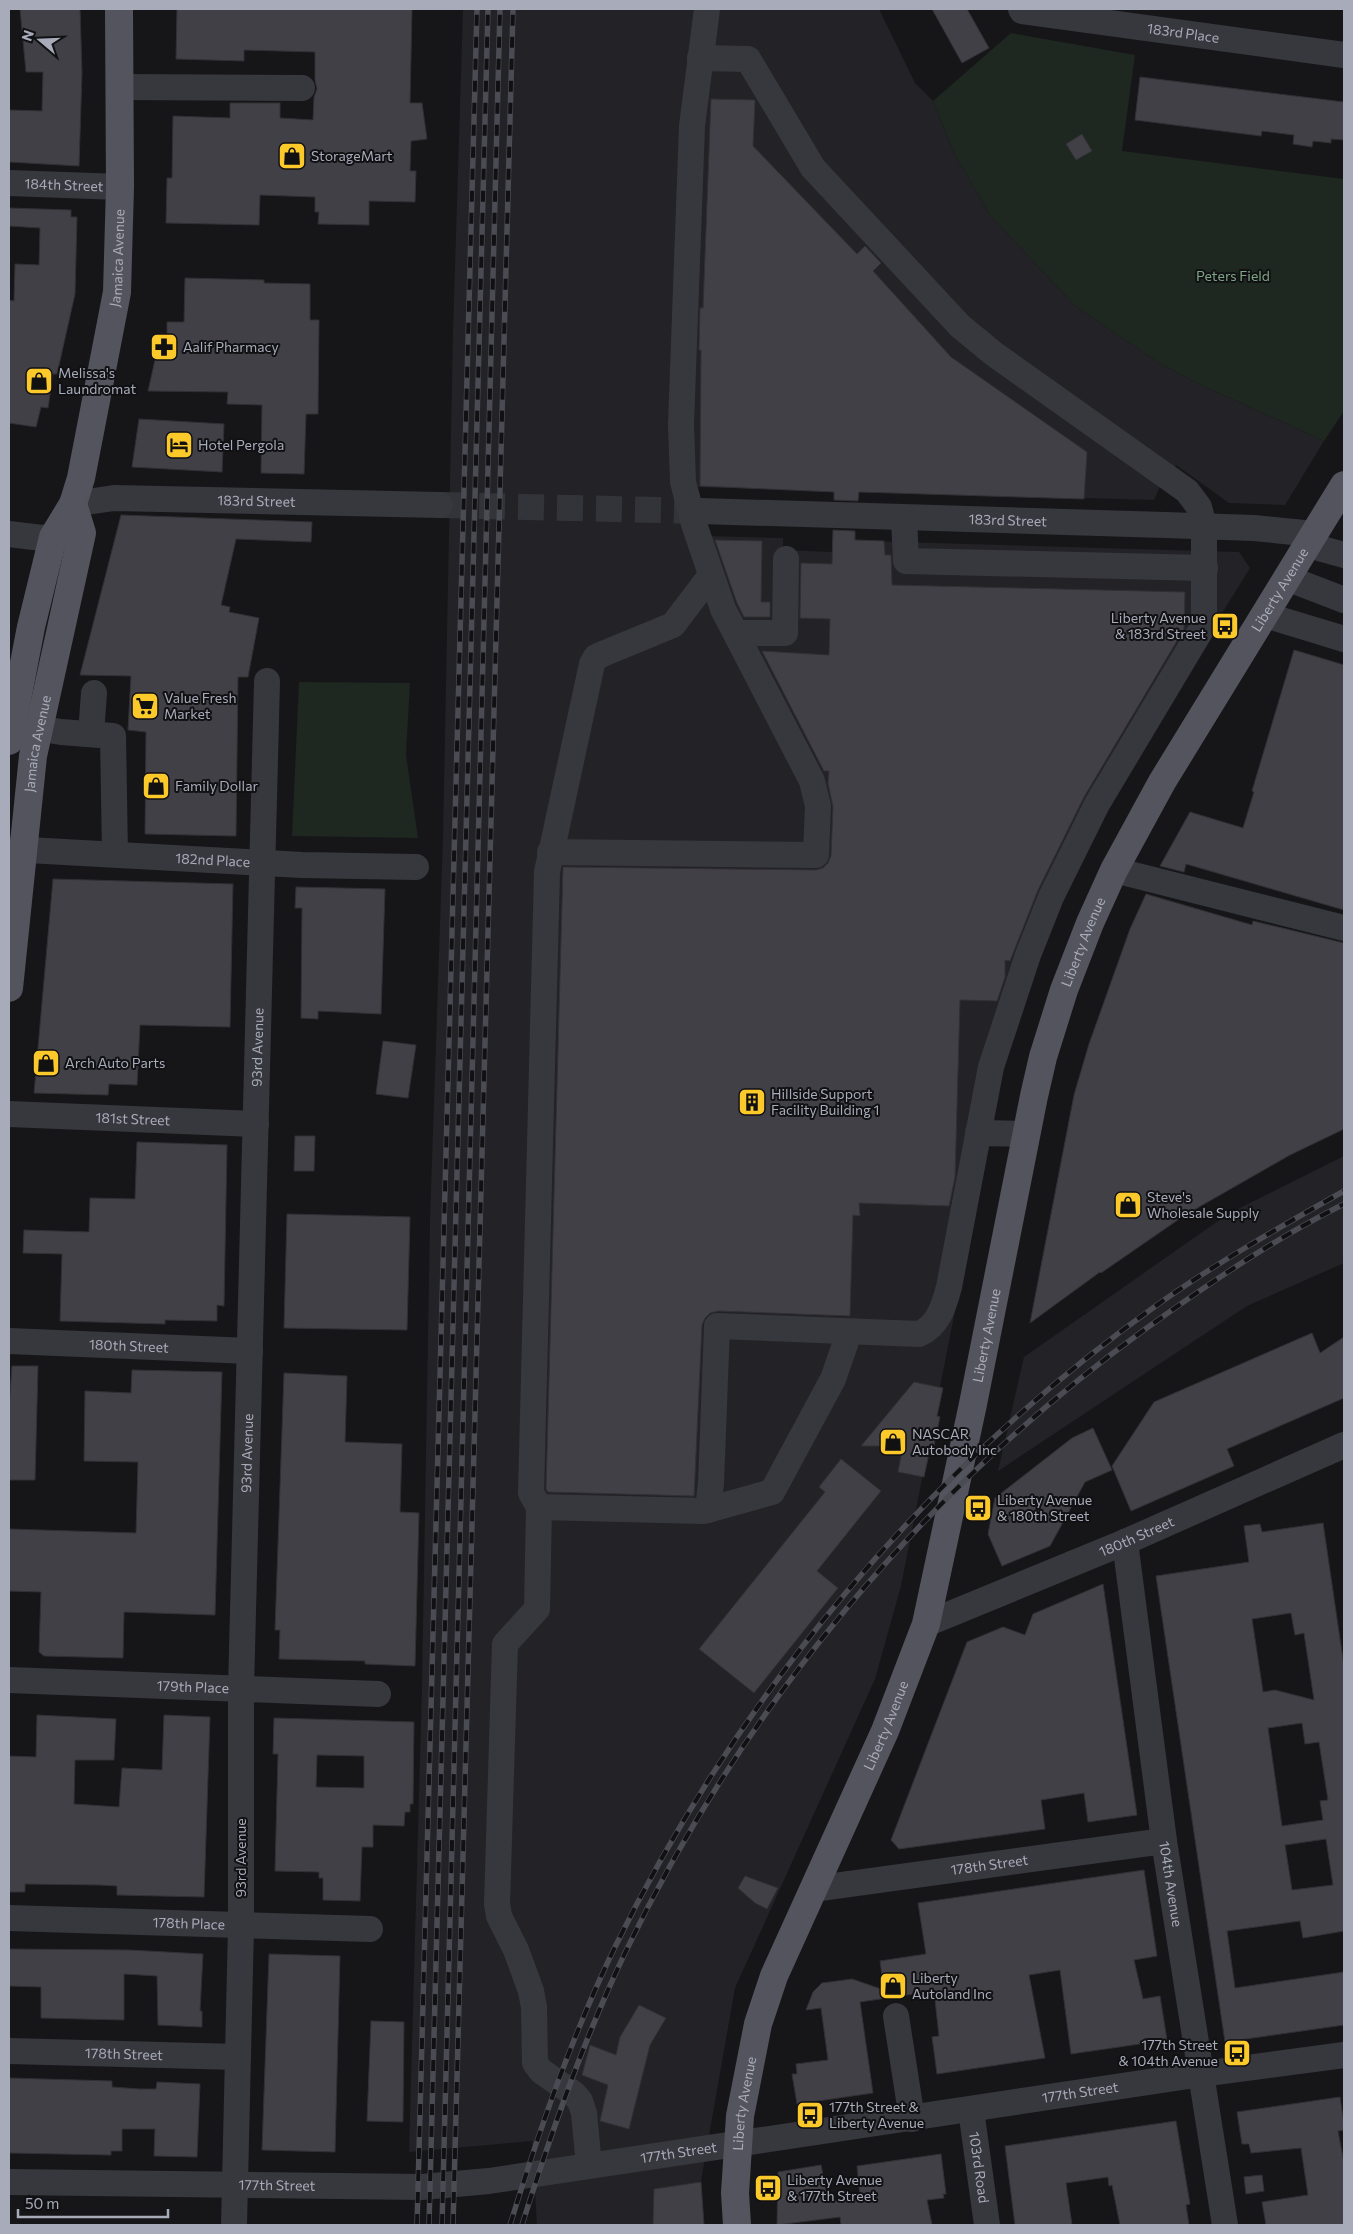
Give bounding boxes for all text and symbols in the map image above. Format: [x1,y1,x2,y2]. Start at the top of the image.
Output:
north arrow [15,15,65,65]
street label: 183rd Place [1146,19,1220,46]
text: N [17,28,37,43]
shop icon: StorageMart [277,141,307,171]
place label: StorageMart [311,147,393,164]
street label: 184th Street [24,175,104,194]
street label: Jamaica Avenue [105,209,127,308]
park label: Peters Field [1196,267,1270,284]
pharmacy icon: Aalif Pharmacy [149,332,179,362]
place label: Aalif Pharmacy [183,338,279,355]
place label: Melissa's Laundromat [58,364,137,397]
shop icon: Melissa's Laundromat [24,366,54,396]
hotel icon: Hotel Pergola [164,430,194,460]
place label: Hotel Pergola [198,436,284,453]
street label: 183rd Street [217,491,296,510]
street label: 183rd Street [969,510,1047,529]
street label: Liberty Avenue [1247,544,1311,635]
place label: Liberty Avenue & 183rd Street [1111,609,1206,642]
bus stop icon: Liberty Avenue & 183rd Street [1210,611,1240,641]
place label: Value Fresh Market [164,689,237,722]
supermarket icon: Value Fresh Market [130,691,160,721]
street label: Jamaica Avenue [20,694,54,793]
shop icon: Family Dollar [141,771,171,801]
place label: Family Dollar [175,777,258,794]
street label: 182nd Place [175,849,251,870]
street label: Liberty Avenue [1057,894,1109,989]
street label: 93rd Avenue [248,1007,267,1087]
shop icon: Arch Auto Parts [31,1048,61,1078]
place label: Arch Auto Parts [65,1054,165,1071]
place label: Hillside Support Facility Building 1 [771,1085,879,1118]
building icon: Hillside Support Facility Building 1 [737,1087,767,1117]
street label: 181st Street [95,1109,171,1129]
place label: Steve's Wholesale Supply [1147,1188,1259,1221]
shop icon: Steve's Wholesale Supply [1113,1190,1143,1220]
street label: Liberty Avenue [968,1287,1004,1384]
street label: 180th Street [89,1335,169,1356]
street label: 93rd Avenue [237,1413,256,1493]
place label: NASCAR Autobody Inc [912,1425,997,1458]
shop icon: NASCAR Autobody Inc [878,1427,908,1457]
place label: Liberty Avenue & 180th Street [997,1491,1092,1524]
bus stop icon: Liberty Avenue & 180th Street [963,1493,993,1523]
street label: 180th Street [1097,1512,1177,1560]
street label: 179th Place [156,1677,229,1696]
street label: Liberty Avenue [859,1678,911,1773]
street label: 93rd Avenue [232,1818,249,1898]
street label: 104th Avenue [1156,1840,1187,1928]
street label: 178th Street [950,1851,1029,1878]
street label: 178th Place [153,1913,225,1933]
place label: Liberty Autoland Inc [912,1969,992,2002]
shop icon: Liberty Autoland Inc [878,1971,908,2001]
place label: 177th Street & 104th Avenue [1118,2036,1218,2069]
bus stop icon: 177th Street & 104th Avenue [1222,2038,1252,2068]
street label: 178th Street [85,2044,163,2063]
street label: Liberty Avenue [729,2055,759,2151]
street label: 177th Street [1041,2078,1120,2106]
place label: 177th Street & Liberty Avenue [829,2098,924,2131]
bus stop icon: 177th Street & Liberty Avenue [795,2100,825,2130]
street label: 103rd Road [966,2131,993,2204]
street label: 177th Street [639,2138,718,2166]
place label: Liberty Avenue & 177th Street [787,2171,882,2204]
bus stop icon: Liberty Avenue & 177th Street [753,2173,783,2203]
street label: 177th Street [238,2176,316,2194]
scale bar [18,2186,168,2218]
text: 50 m [25,2194,59,2212]

